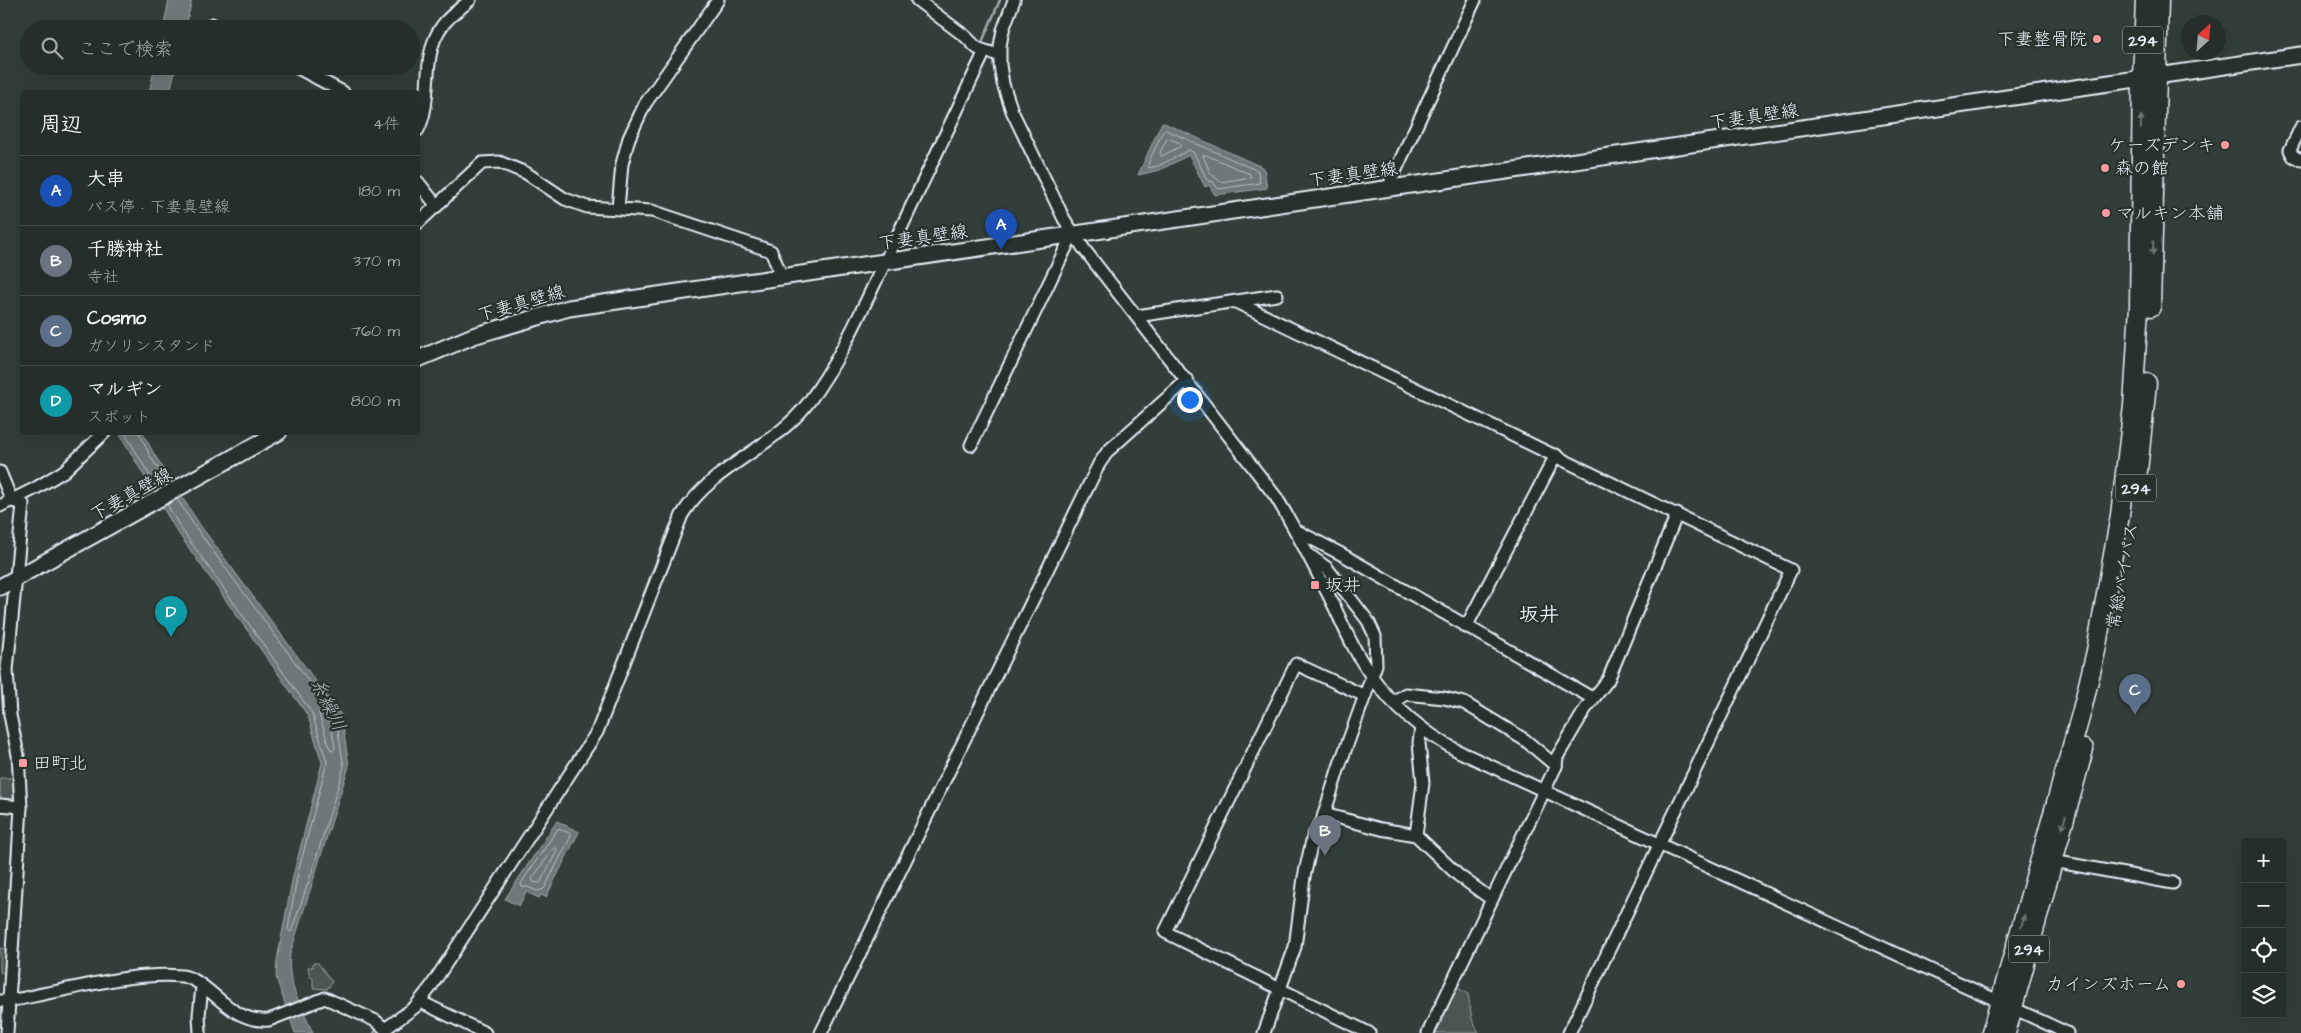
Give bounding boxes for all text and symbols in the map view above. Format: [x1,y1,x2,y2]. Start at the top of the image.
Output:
north arrow [2181,15,2226,60]
search box [20,20,420,75]
road number: 294 [2123,26,2163,54]
place label: 下妻整骨院 [1997,27,2087,52]
marker: 下妻整骨院 [2091,33,2103,45]
icon: search [38,34,66,62]
text: ここで検索 [78,36,173,63]
street label: 下妻真壁線 [1708,98,1800,135]
text: 周辺 [40,110,82,139]
text: 4件 [373,113,400,135]
one-way arrow [2137,114,2145,130]
place label: ケーズデンキ [2108,133,2215,158]
marker: ケーズデンキ [2219,139,2231,151]
street label: 下妻真壁線 [1307,156,1399,193]
place label: 森の館 [2115,156,2169,181]
marker: 森の館 [2099,162,2111,174]
text: 大串 [87,166,125,193]
text: A [51,180,61,202]
text: 180 m [359,180,400,202]
text: バス停 · 下妻真壁線 [87,196,230,218]
place label: マルキン本舗 [2116,201,2224,226]
marker: マルキン本舗 [2100,207,2112,219]
pin: A [985,209,1017,250]
street label: 下妻真壁線 [877,219,969,256]
text: 千勝神社 [87,236,163,263]
one-way arrow [2149,240,2157,256]
text: B [50,250,62,272]
text: 370 m [353,250,400,272]
text: 寺社 [87,266,119,288]
street label: 下妻真壁線 [474,279,568,328]
text: Cosmo [87,305,146,332]
text: C [50,320,62,342]
text: 760 m [351,320,400,342]
text: ガソリンスタンド [87,335,215,357]
text: マルギン [87,376,163,403]
your location [1177,387,1203,413]
text: D [51,390,61,412]
text: 800 m [351,390,400,412]
text: スポット [87,406,151,428]
street label: 下妻真壁線 [86,462,177,527]
road number: 294 [2116,474,2156,502]
street label: 常総バイパス [2101,521,2144,631]
place label: 坂井 [1325,573,1361,598]
marker: 坂井 [1309,579,1321,591]
pin: D [155,596,187,637]
district label: 坂井 [1519,601,1559,629]
water label: 糸繰川 [303,673,352,736]
pin: C [2119,674,2151,715]
place label: 田町北 [33,751,87,776]
marker: 田町北 [17,757,29,769]
one-way arrow [2060,814,2068,829]
pin: B [1309,815,1341,856]
map controls [2241,838,2286,1018]
button: + [2241,838,2286,883]
button: − [2241,883,2286,928]
one-way arrow [2019,913,2027,928]
button: locate [2241,928,2286,973]
road number: 294 [2009,936,2049,962]
place label: カインズホーム [2046,972,2171,997]
button: layers [2241,973,2286,1018]
marker: カインズホーム [2175,978,2187,990]

